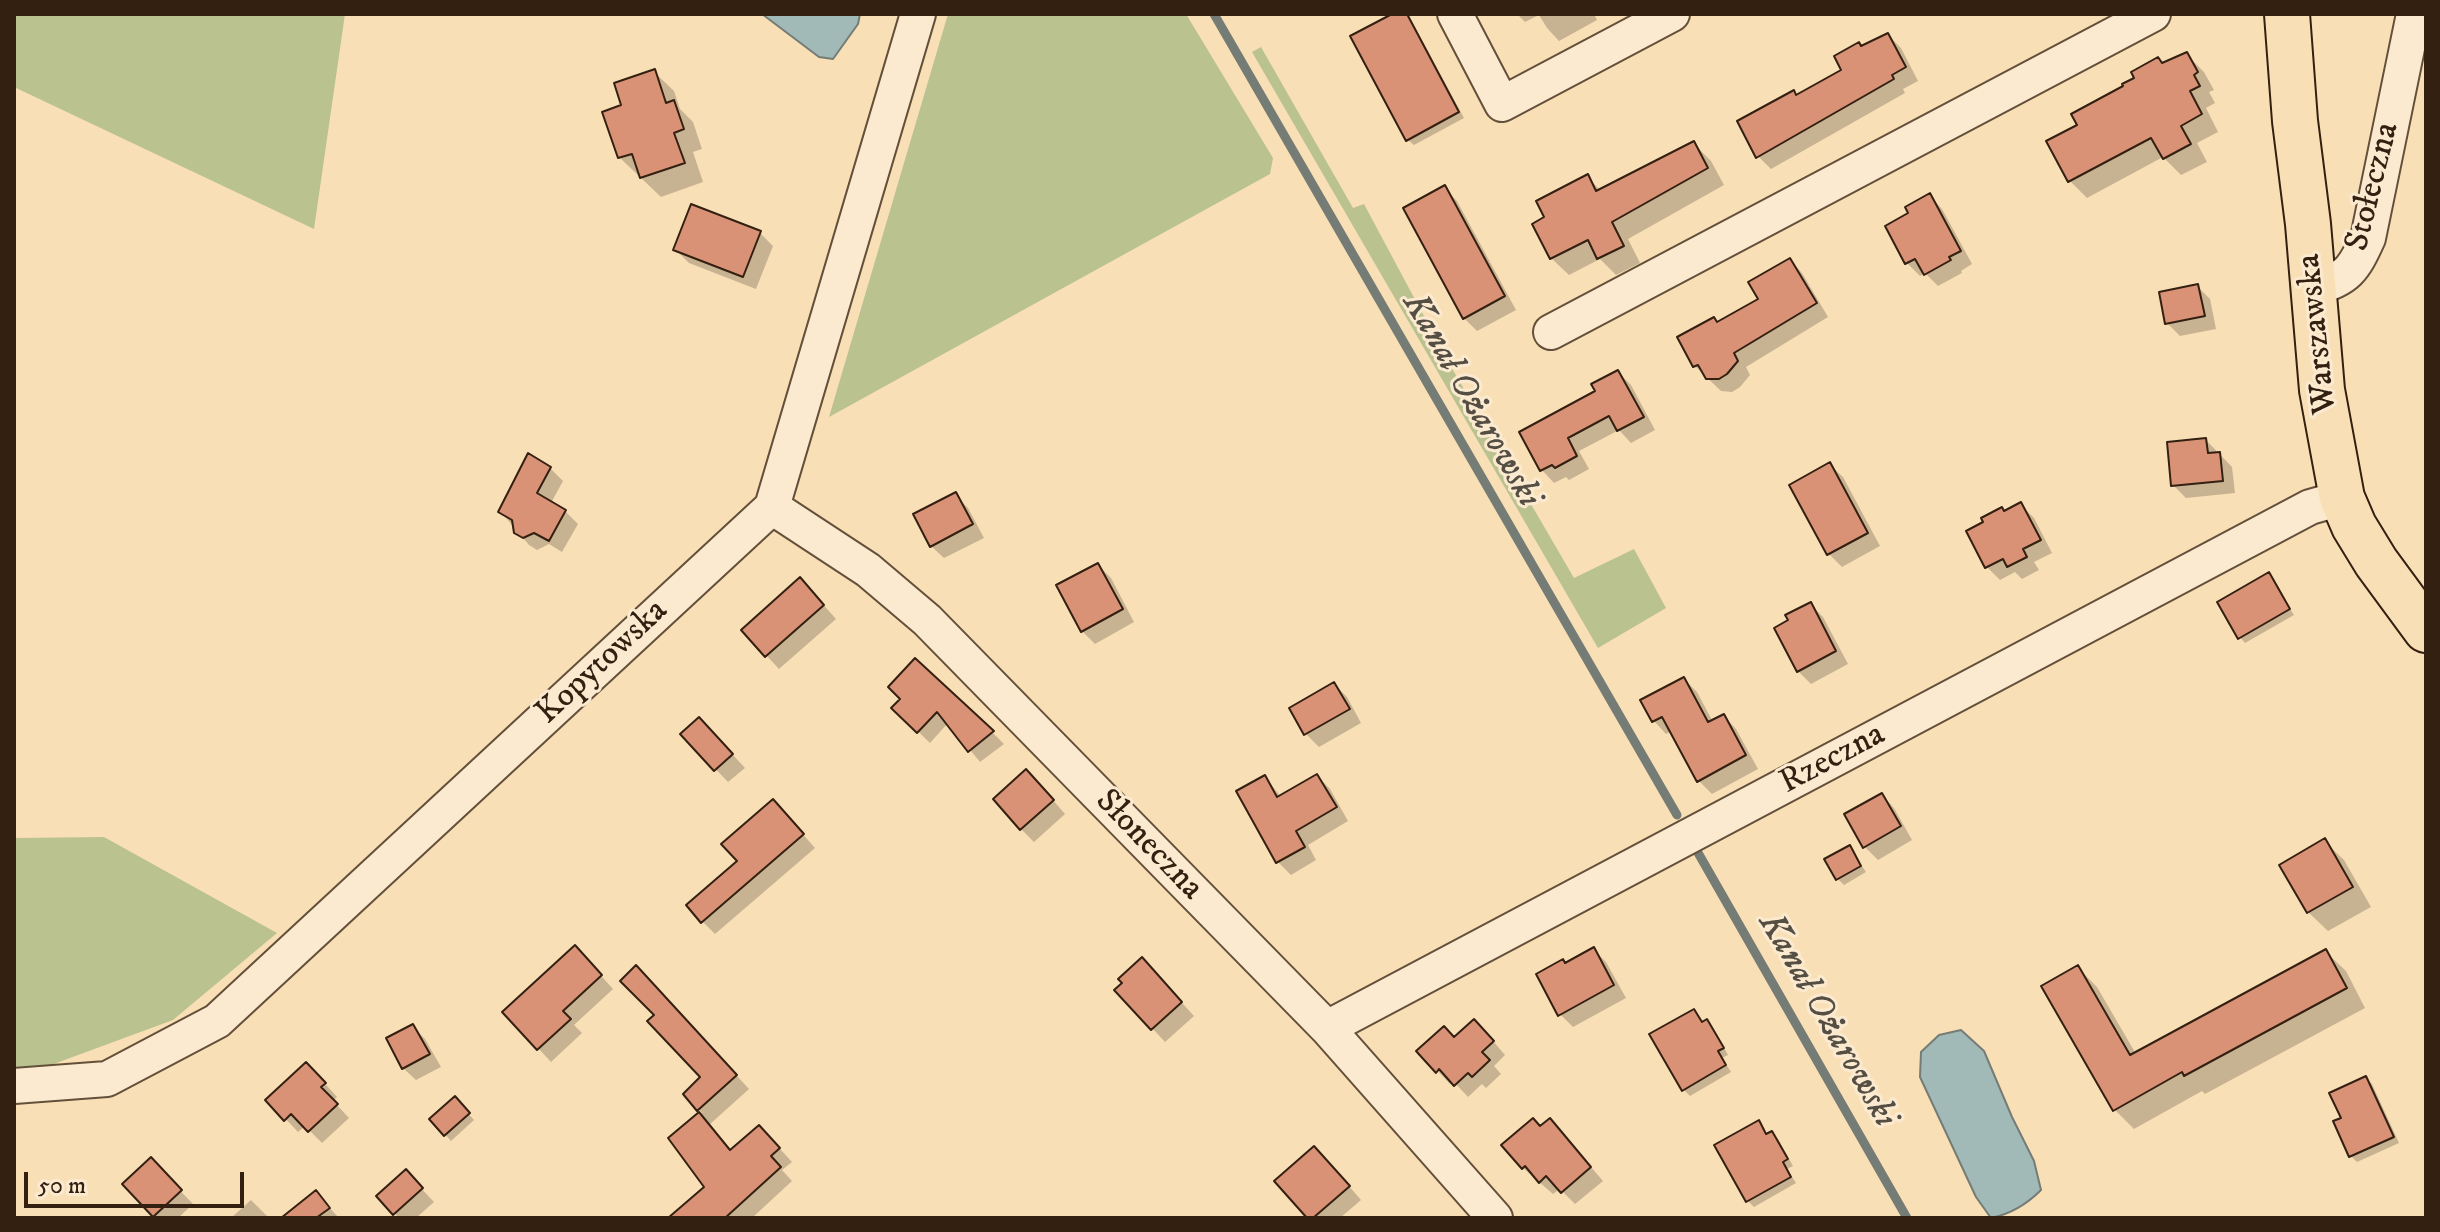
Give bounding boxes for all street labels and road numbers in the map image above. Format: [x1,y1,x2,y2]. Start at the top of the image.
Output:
street label: Stołeczna [2338,119,2410,255]
street label: Warszawska [2290,252,2348,416]
street label: Kopytowska [529,592,677,734]
street label: Rzeczna [1774,715,1892,805]
street label: Słoneczna [1085,782,1211,910]

